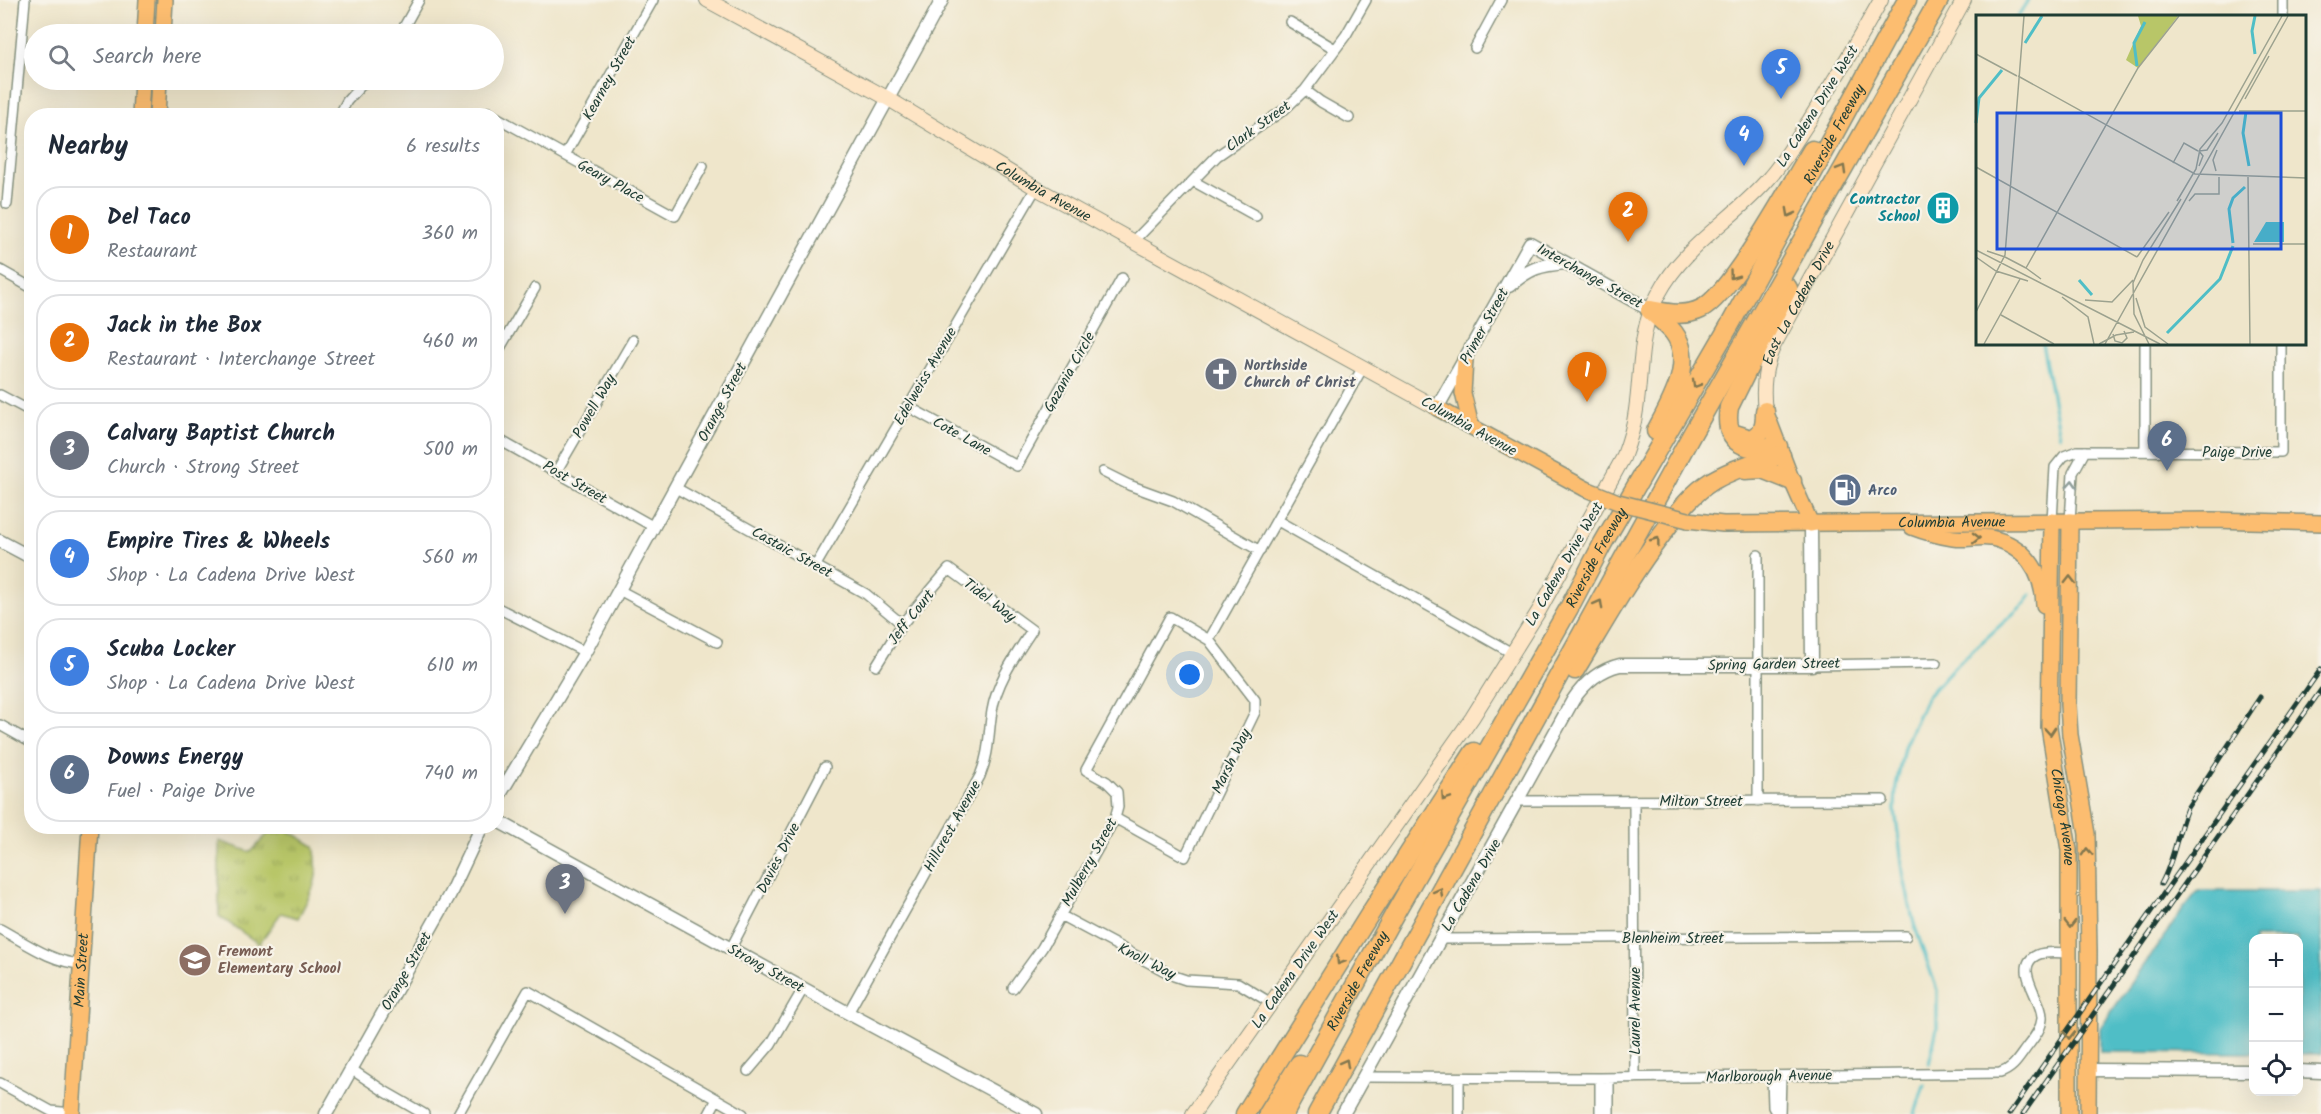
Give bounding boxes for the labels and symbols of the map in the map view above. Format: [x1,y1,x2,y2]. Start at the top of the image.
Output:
inset map [1976,15,2306,345]
street label: Kearney Street [577,32,643,125]
street label: La Cadena Drive West [1770,40,1865,172]
pin: 5 [1762,50,1800,99]
street label: Riverside Freeway [1798,79,1873,189]
street label: Clark Street [1221,95,1296,159]
pin: 4 [1724,116,1764,166]
street label: Geary Place [573,154,649,210]
street label: Columbia Avenue [990,155,1096,229]
one-way arrow [1835,165,1847,175]
place label: Contractor School [1849,188,1921,229]
building icon: Contractor School [1925,190,1961,226]
pin: 2 [1608,192,1648,242]
one-way arrow [1786,207,1797,218]
street label: East La Cadena Drive [1756,237,1842,368]
street label: Interchange Street [1532,238,1647,316]
one-way arrow [1729,269,1740,280]
street label: Primer Street [1454,284,1516,369]
street label: Edelweiss Avenue [888,323,964,430]
street label: Gazania Circle [1038,328,1102,417]
pin: 1 [1568,352,1606,402]
place label: Northside Church of Christ [1244,354,1356,395]
church icon: Northside Church of Christ [1203,356,1239,392]
street label: Orange Street [692,358,754,447]
street label: Powell Way [567,369,623,443]
one-way arrow [1691,378,1703,388]
street label: Columbia Avenue [1416,390,1521,463]
street label: Cote Lane [928,411,996,463]
pin: 6 [2148,422,2186,471]
street label: Paige Drive [2202,441,2272,465]
street label: Post Street [538,455,611,511]
fuel station icon: Arco [1827,472,1863,508]
place label: Arco [1868,479,1897,503]
one-way arrow [2066,480,2079,489]
street label: La Cadena Drive West [1519,497,1610,631]
street label: Riverside Freeway [1560,502,1635,613]
street label: Columbia Avenue [1898,511,2006,536]
street label: Castaic Street [747,521,837,585]
one-way arrow [1972,532,1981,544]
one-way arrow [1649,537,1660,548]
street label: Tidel Way [958,573,1022,629]
one-way arrow [2064,575,2076,584]
street label: Jeff Court [882,585,941,651]
one-way arrow [1592,599,1603,610]
street label: Spring Garden Street [1708,652,1841,678]
your location [1175,660,1204,689]
street label: Marsh Way [1206,724,1258,798]
one-way arrow [2043,727,2056,736]
street label: Chicago Avenue [2043,766,2080,866]
street label: Hillcrest Avenue [918,776,988,877]
street label: Milton Street [1659,790,1743,814]
one-way arrow [1440,791,1452,801]
street label: Mulberry Street [1056,813,1124,911]
street label: Davies Drive [751,818,807,898]
street label: La Cadena Drive [1436,834,1508,936]
one-way arrow [2081,847,2093,856]
pin: 3 [546,864,584,914]
one-way arrow [1432,888,1443,898]
street label: La Cadena Drive West [1246,905,1346,1034]
one-way arrow [2064,920,2076,929]
street label: Riverside Freeway [1321,926,1396,1036]
street label: Orange Street [375,927,439,1015]
street label: Blenheim Street [1622,927,1724,951]
street label: Main Street [68,932,96,1008]
street label: Knoll Way [1113,937,1181,987]
street label: Strong Street [723,938,809,1000]
place label: Fremont Elementary School [218,940,341,981]
school or university icon: Fremont Elementary School [177,942,213,978]
one-way arrow [1335,955,1347,965]
street label: Laurel Avenue [1624,967,1648,1055]
one-way arrow [2063,1031,2075,1040]
one-way arrow [1338,1059,1349,1069]
street label: Marlborough Avenue [1706,1064,1833,1090]

